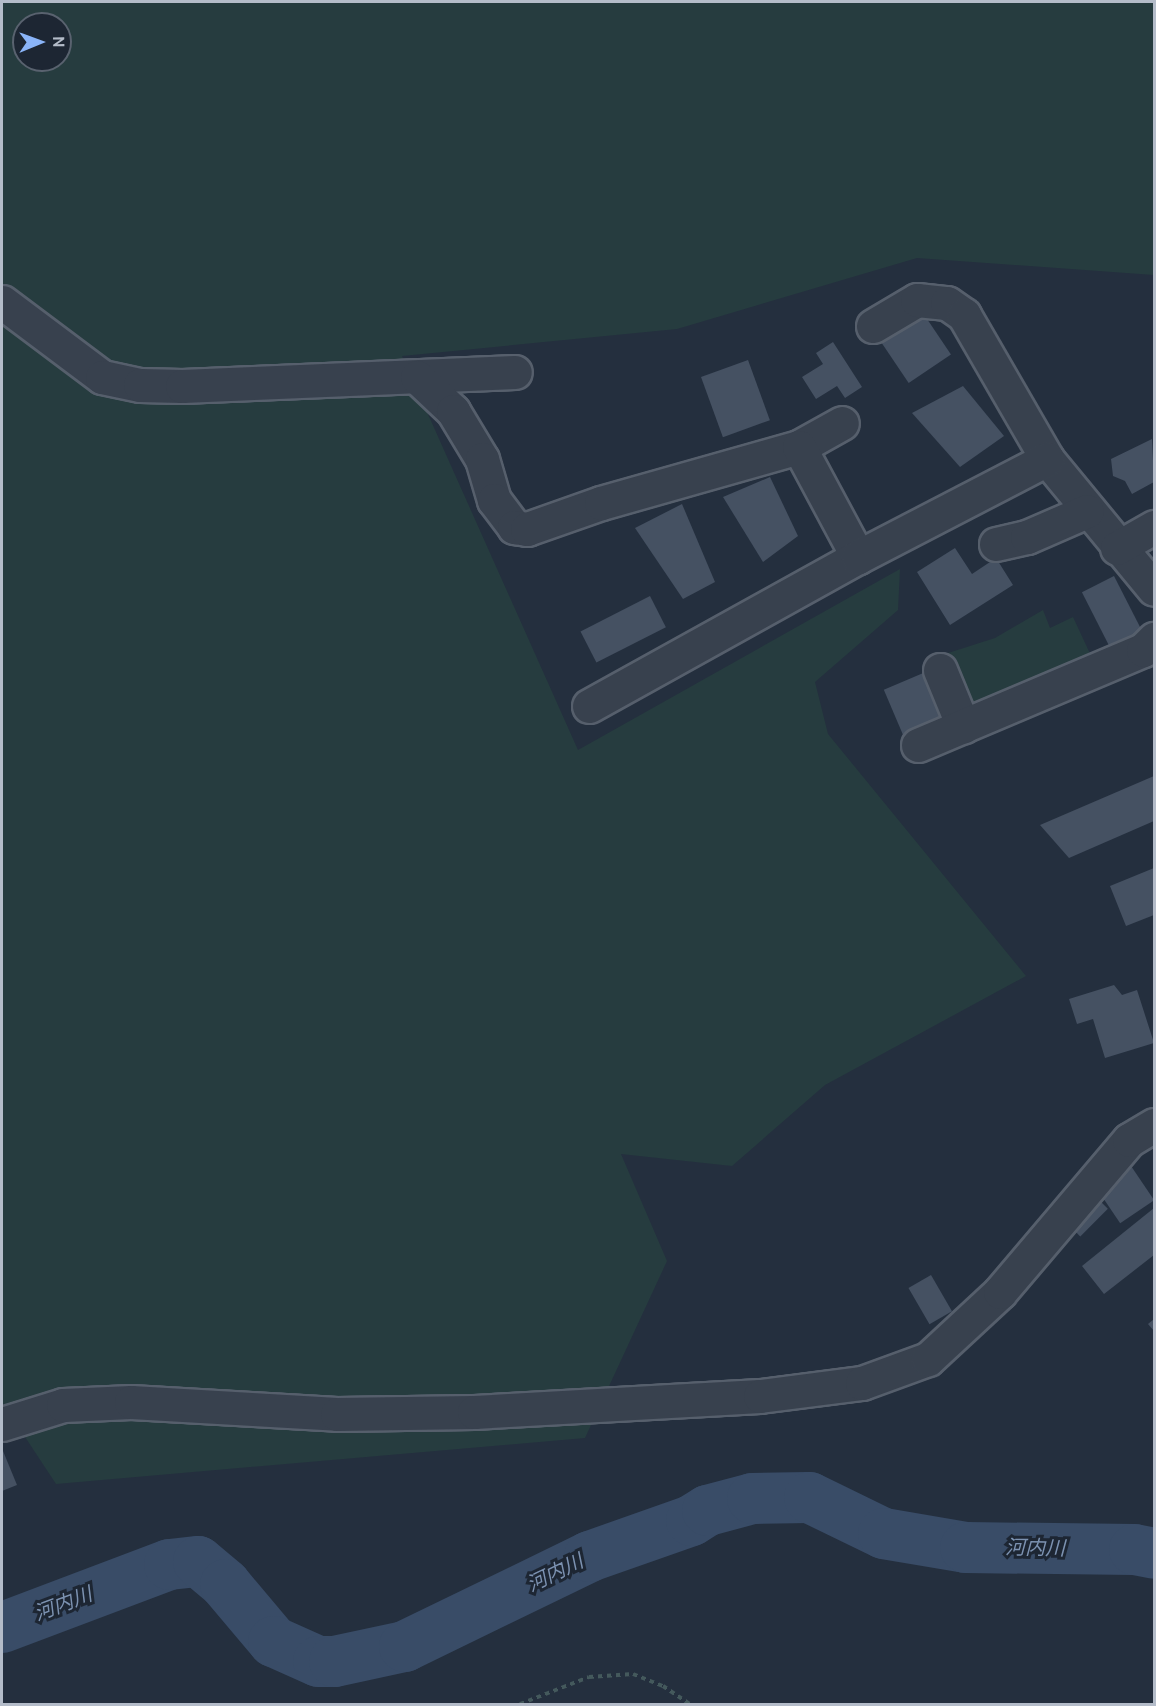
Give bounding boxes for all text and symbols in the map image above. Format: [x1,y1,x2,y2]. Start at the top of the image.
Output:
north arrow [12,12,72,72]
text: N [49,36,68,48]
water label: 河内川 [1005,1535,1065,1561]
water label: 河内川 [523,1549,587,1597]
water label: 河内川 [31,1582,95,1626]

